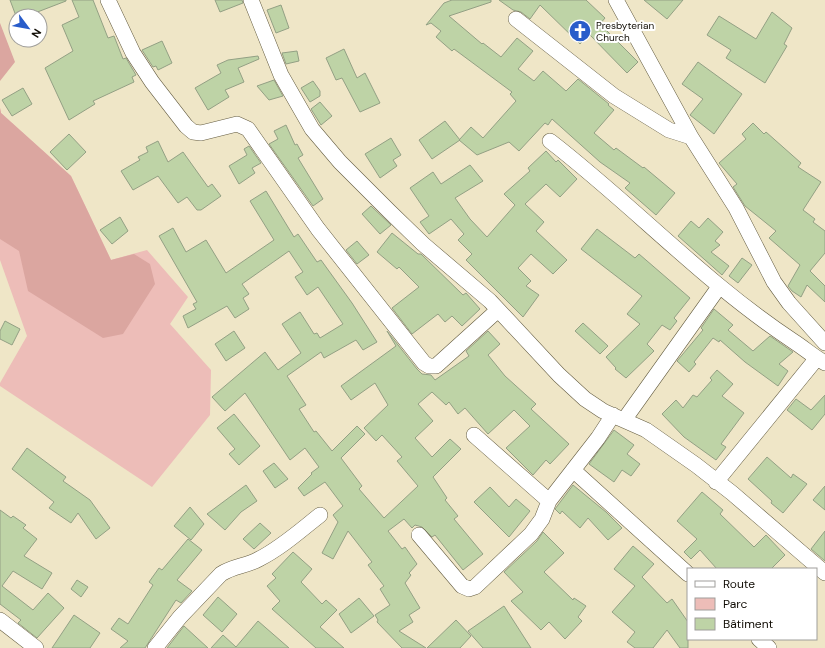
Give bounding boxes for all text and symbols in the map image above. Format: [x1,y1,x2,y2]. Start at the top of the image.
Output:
north arrow [8,8,48,48]
church icon: Presbyterian Church [567,18,593,44]
place label: Presbyterian Church [596,19,654,44]
text: N [28,26,45,40]
legend [687,568,817,640]
text: Route [723,576,755,592]
text: Parc [723,596,747,612]
text: Bâtiment [723,616,774,632]

